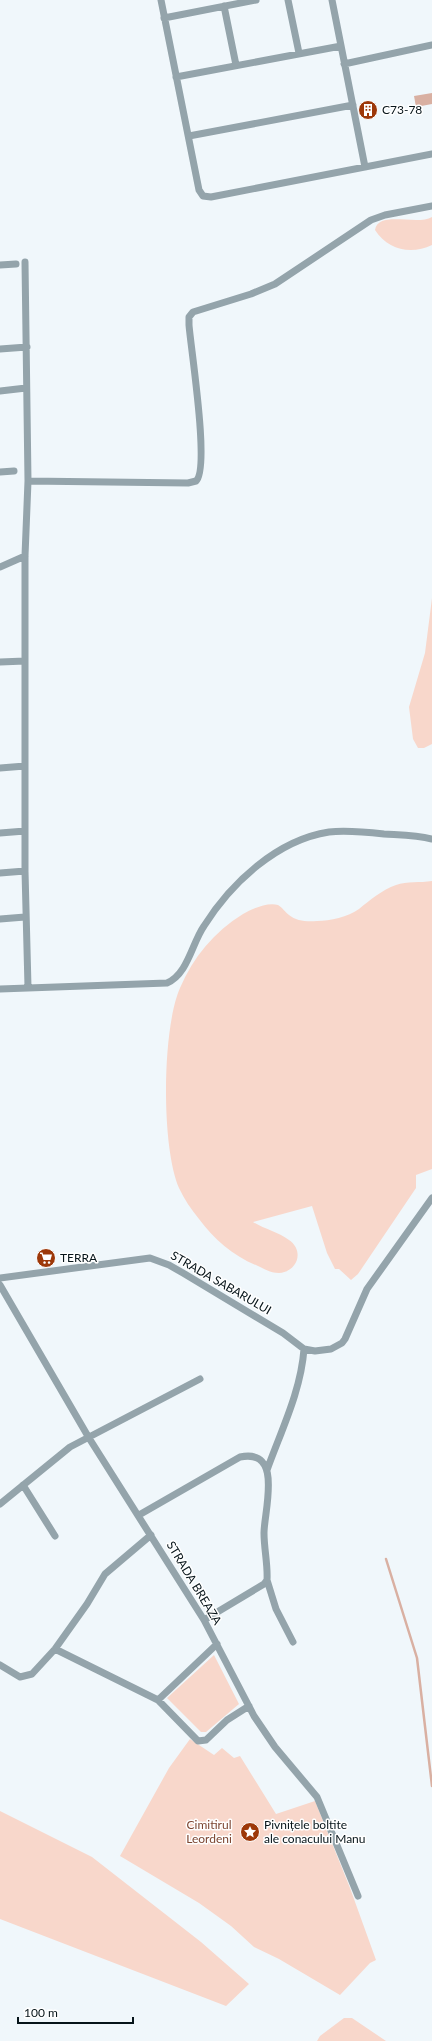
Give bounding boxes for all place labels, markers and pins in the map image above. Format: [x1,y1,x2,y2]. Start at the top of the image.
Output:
building icon: C73-78 [357,99,379,121]
place label: C73-78 [382,102,422,117]
supermarket icon: TERRA [35,1247,57,1269]
place label: TERRA [60,1250,98,1265]
place label: Pivnițele boltite ale conacului Manu [264,1817,366,1846]
place icon: Pivnițele boltite ale conacului Manu [239,1821,261,1843]

